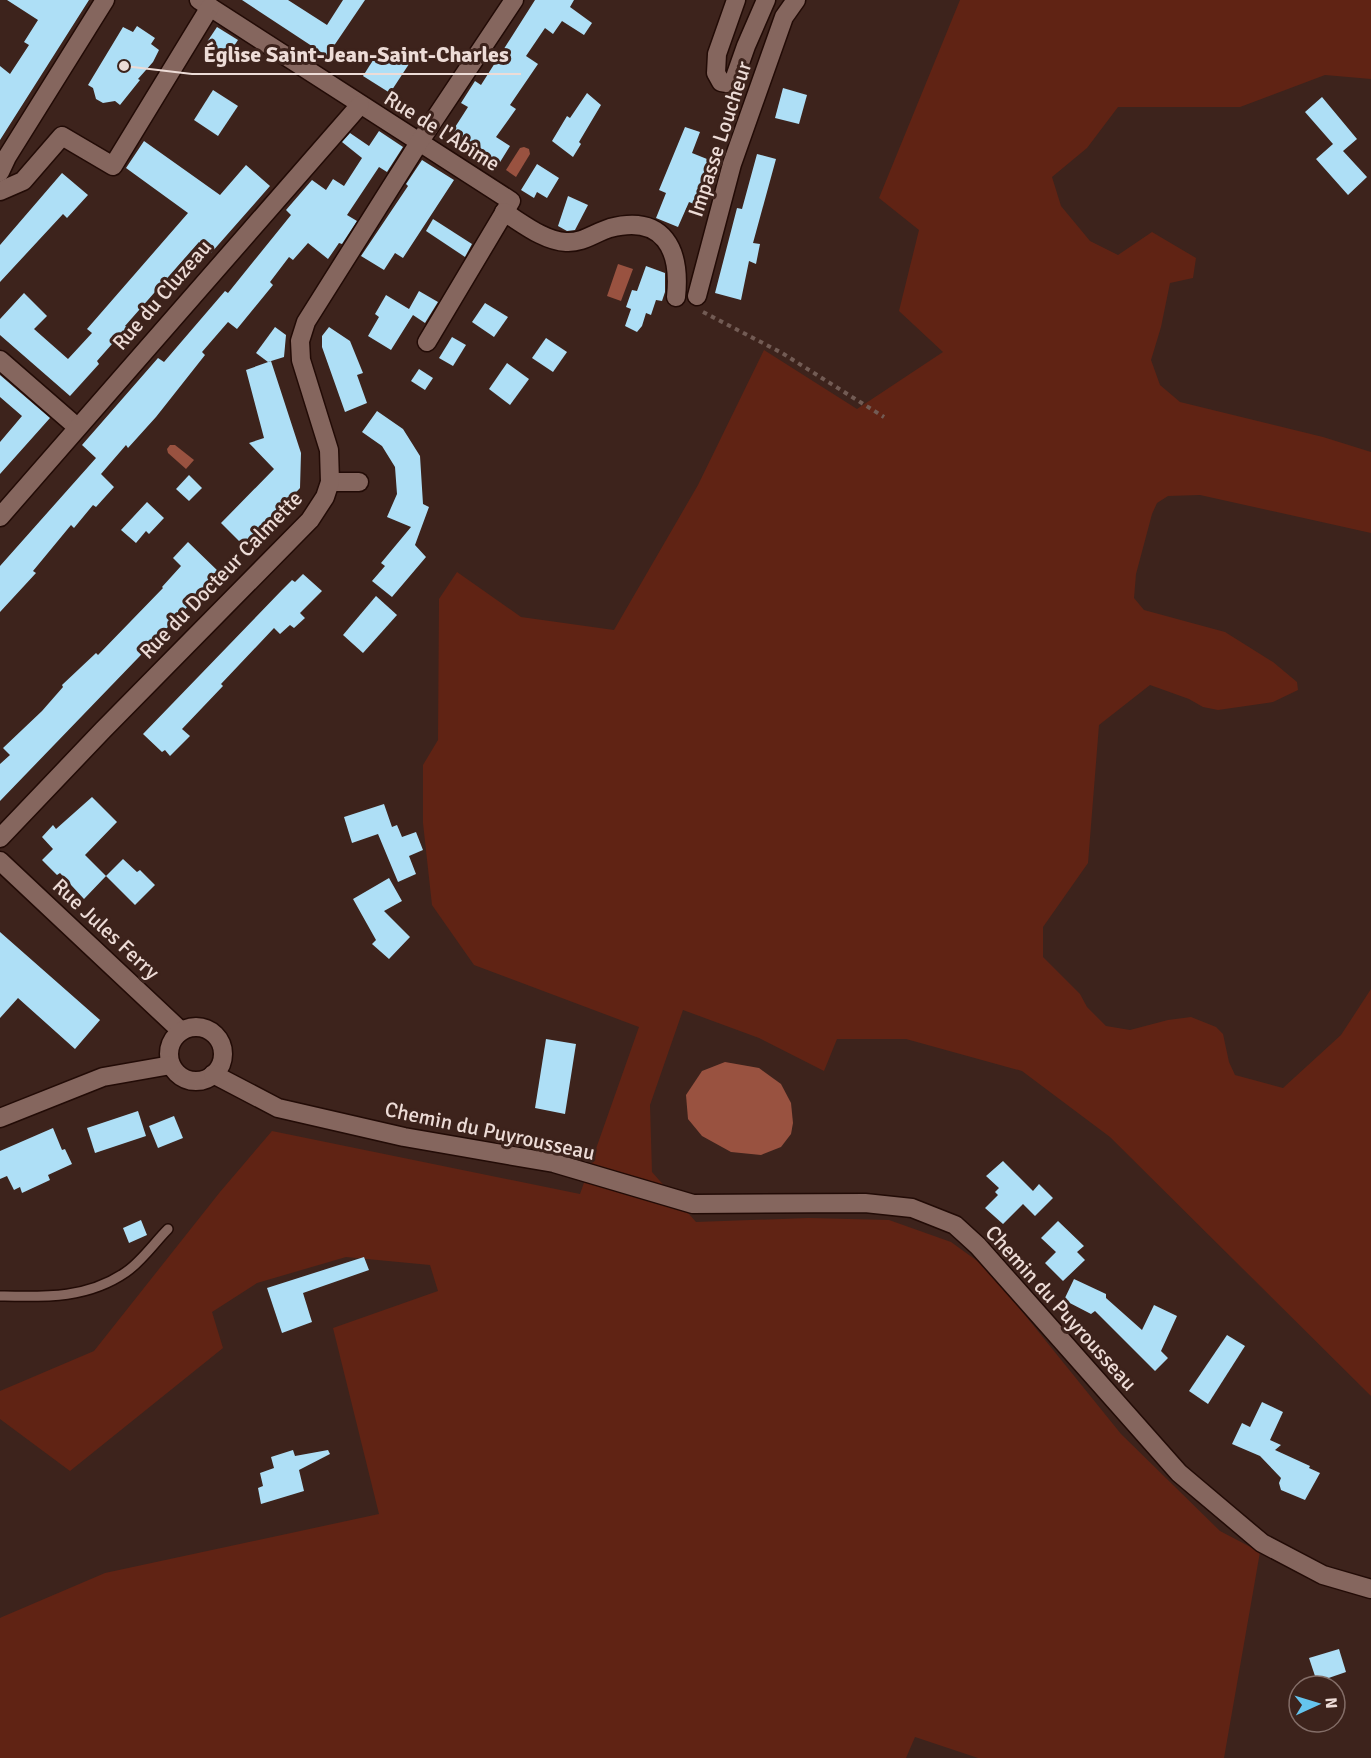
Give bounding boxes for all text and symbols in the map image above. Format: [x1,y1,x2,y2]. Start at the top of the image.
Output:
callout: Église Saint-Jean-Saint-Charles [192,34,521,74]
text: Église Saint-Jean-Saint-Charles [203,41,509,68]
street label: Impasse Loucheur [683,58,757,220]
street label: Rue de l'Abîme [379,85,505,177]
street label: Rue du Cluzeau [107,234,217,356]
street label: Rue du Docteur Calmette [134,486,308,664]
street label: Rue Jules Ferry [47,873,165,985]
street label: Chemin du Puyrousseau [383,1096,597,1166]
street label: Chemin du Puyrousseau [980,1220,1142,1396]
north arrow [1287,1674,1347,1734]
text: N [1321,1697,1341,1709]

